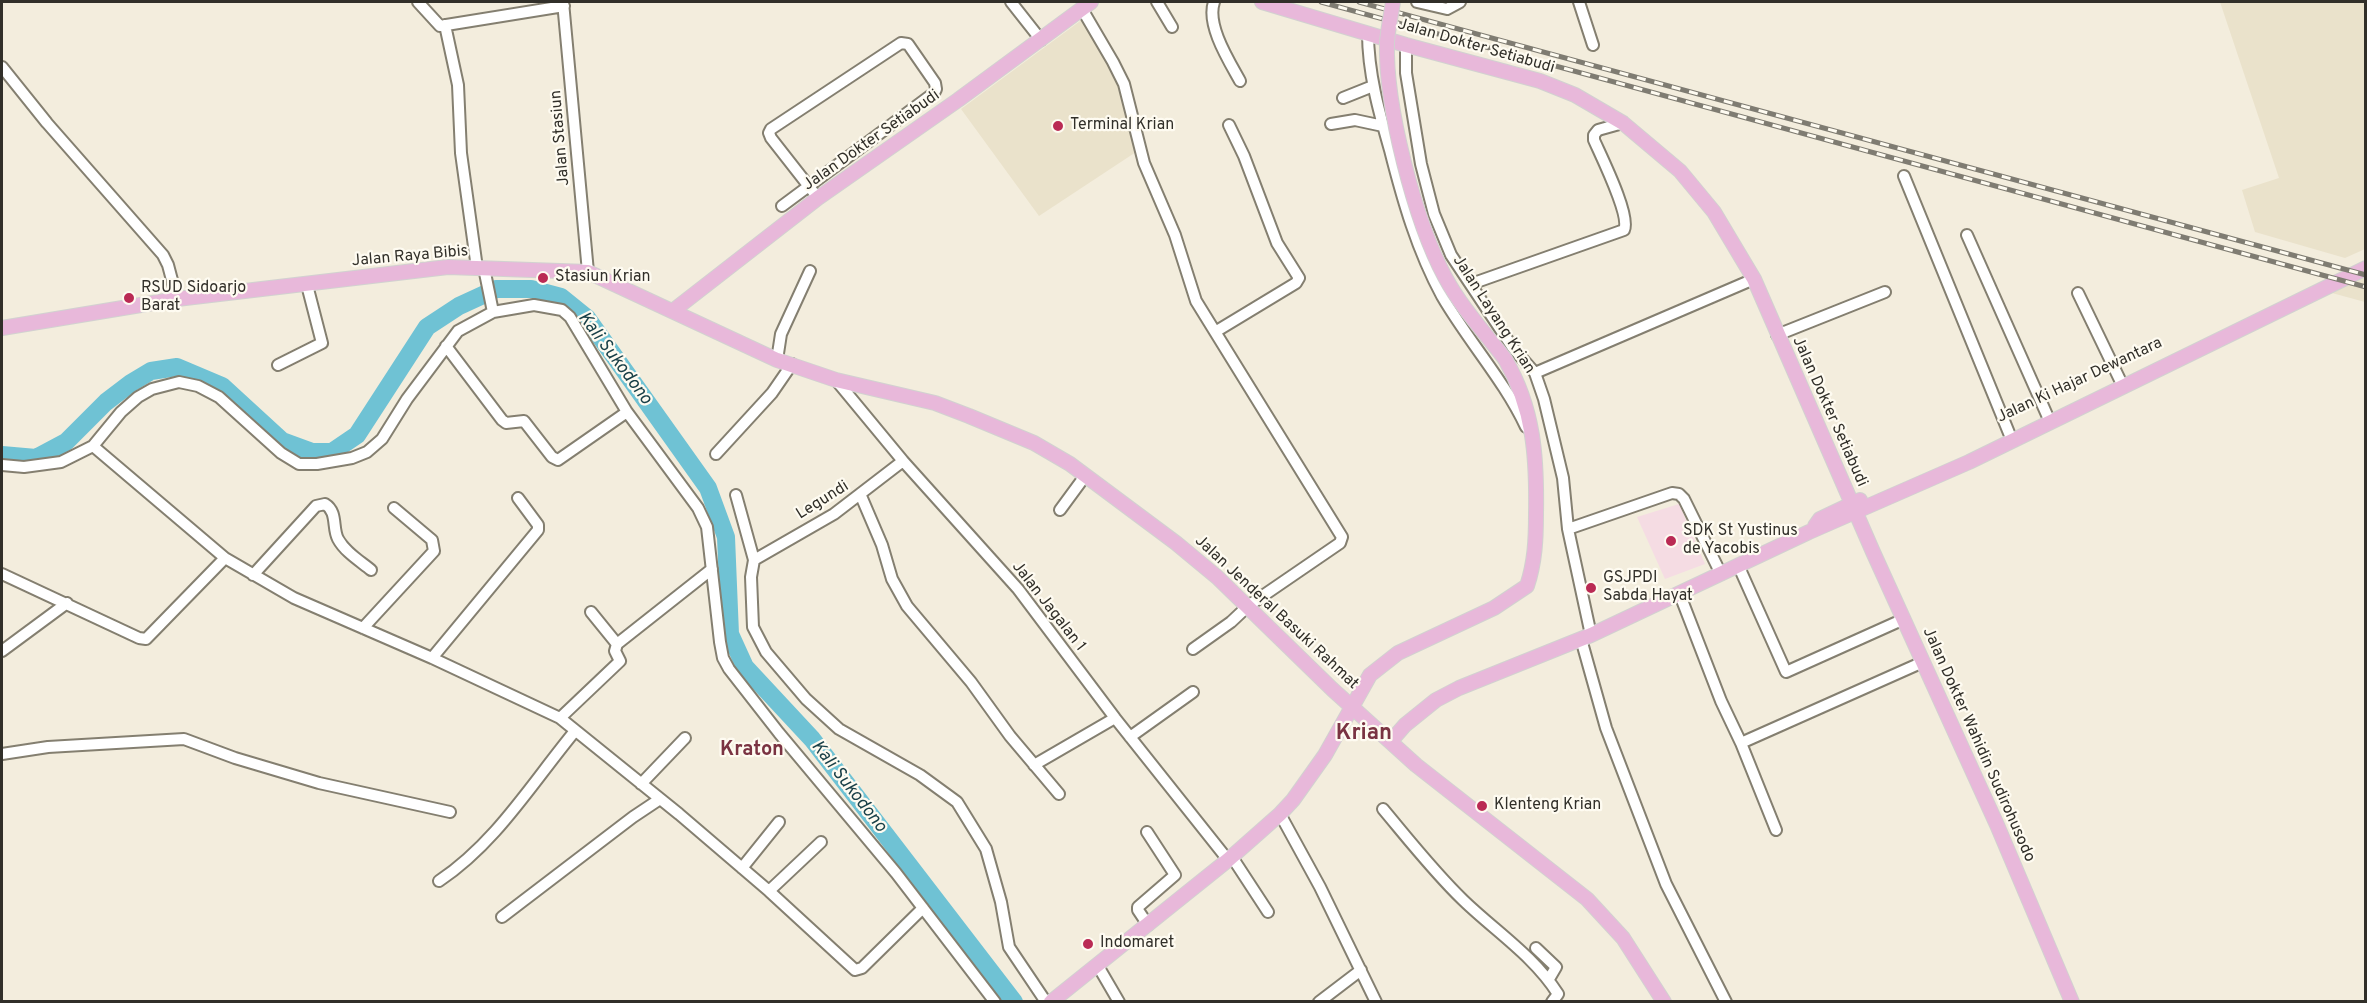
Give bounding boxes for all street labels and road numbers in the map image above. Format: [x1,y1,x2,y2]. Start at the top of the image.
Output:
street label: Jalan Dokter Setiabudi [1395,15,1557,79]
street label: Jalan Dokter Setiabudi [800,87,944,195]
street label: Jalan Stasiun [547,89,575,187]
street label: Jalan Raya Bibis [351,242,469,272]
street label: Jalan Layang Krian [1448,252,1538,378]
street label: Jalan Dokter Setiabudi [1787,334,1871,490]
street label: Jalan Ki Hajar Dewantara [1994,334,2166,428]
street label: Legundi [793,477,853,525]
street label: Jalan Jenderal Basuki Rahmat [1190,532,1362,694]
street label: Jalan Jagalan 1 [1007,558,1089,656]
street label: Jalan Dokter Wahidin Sudirohusodo [1917,625,2039,865]

